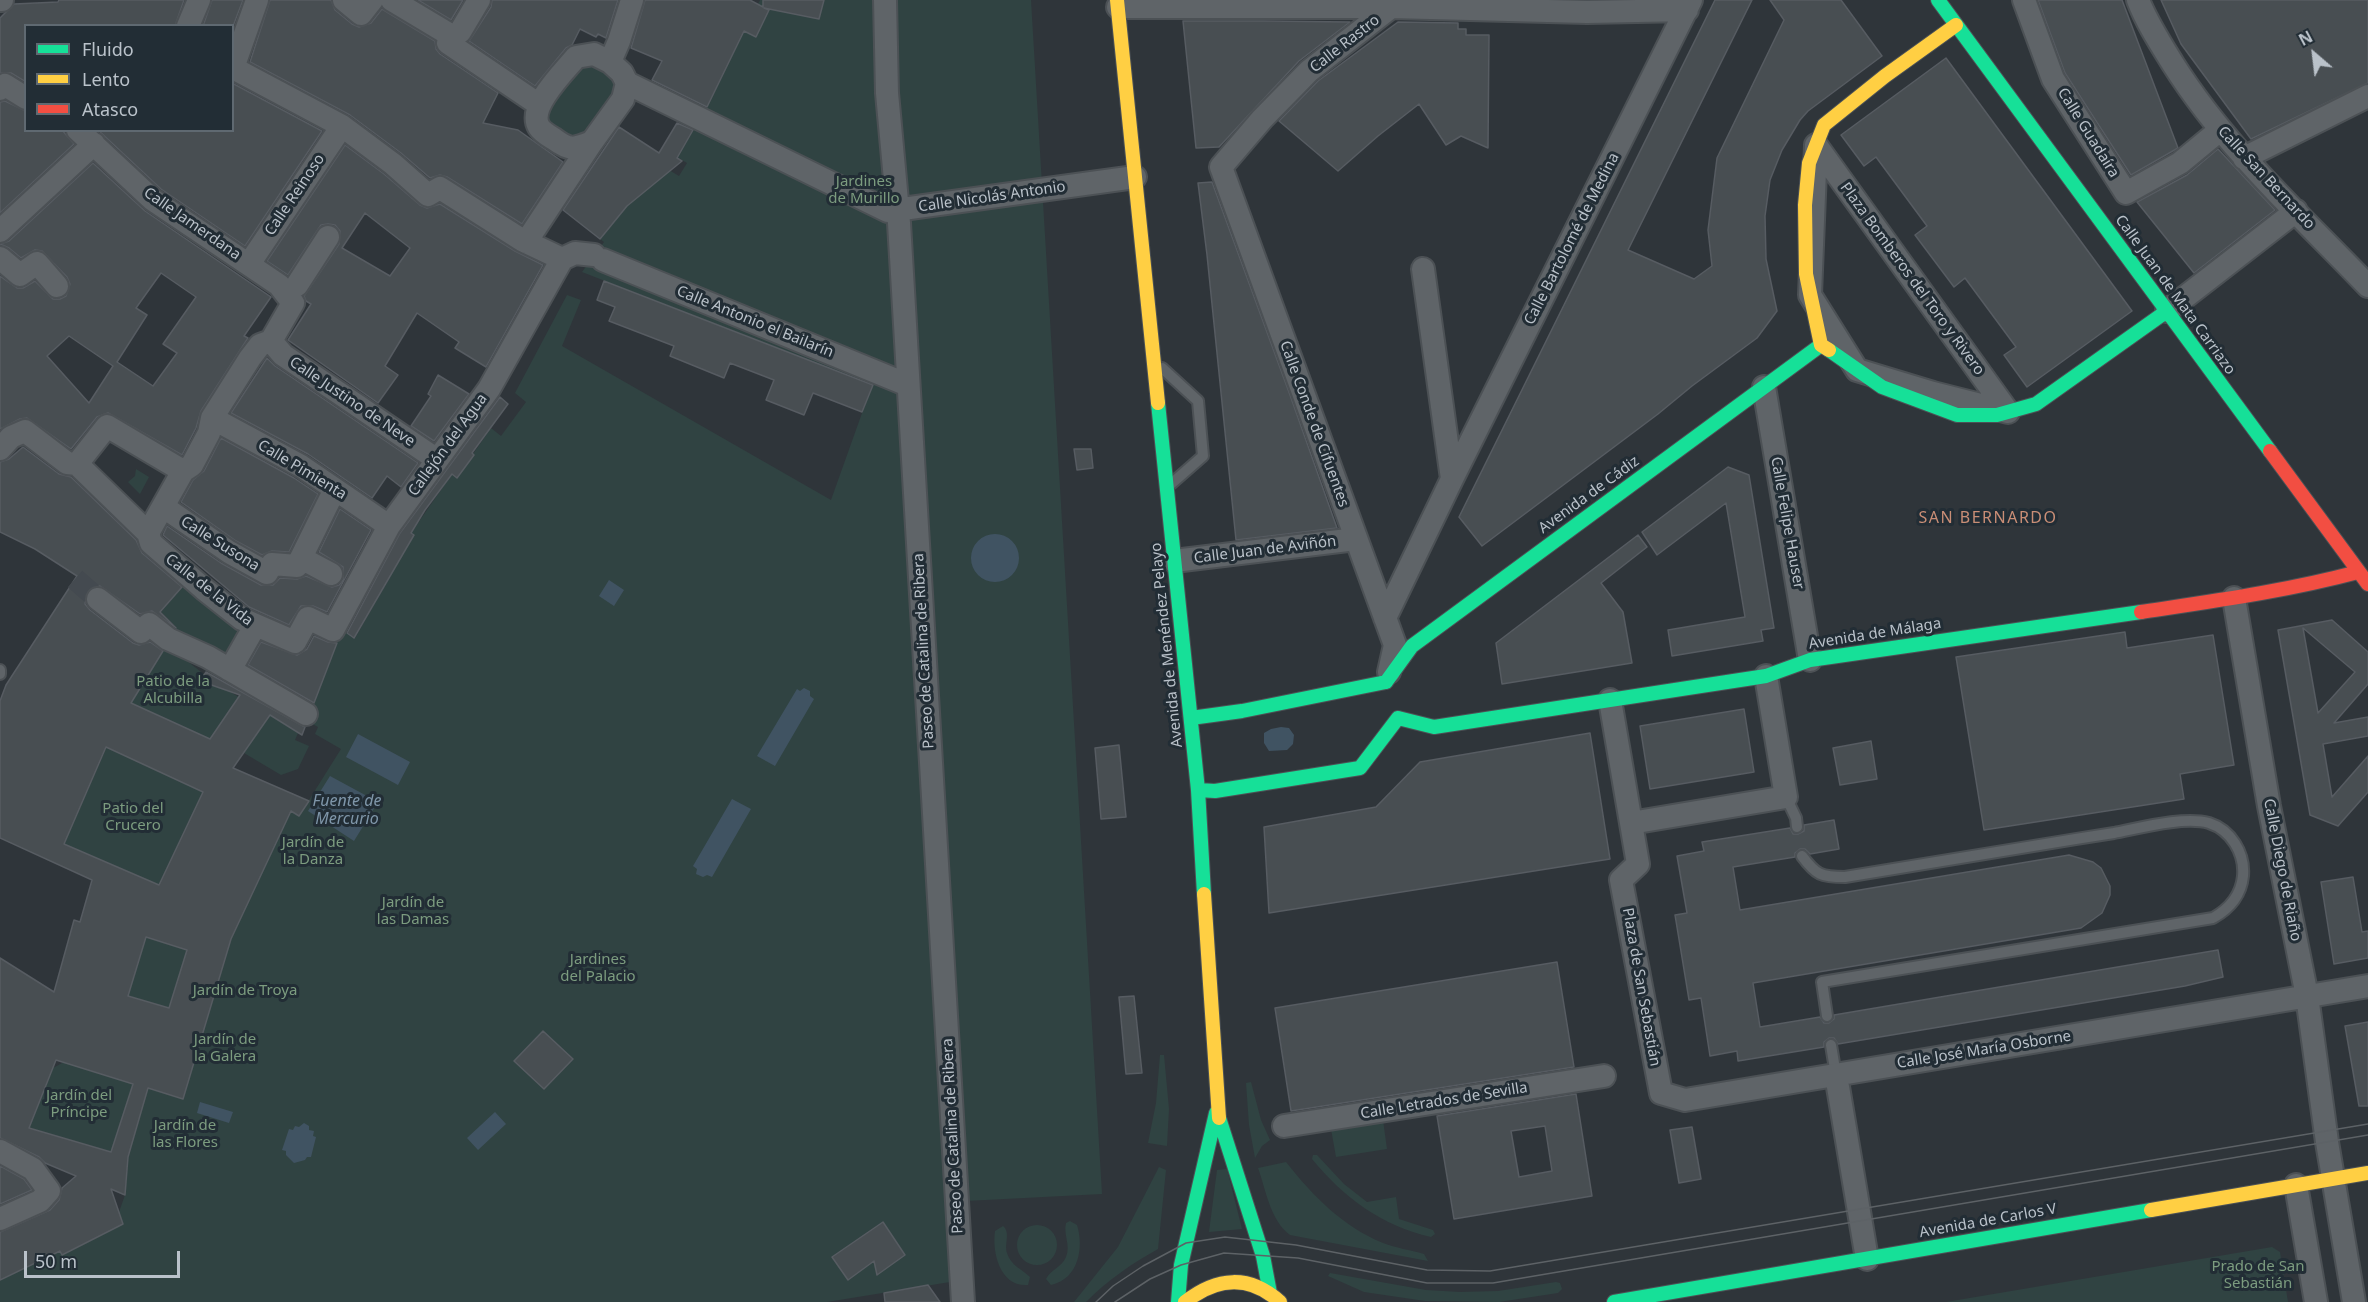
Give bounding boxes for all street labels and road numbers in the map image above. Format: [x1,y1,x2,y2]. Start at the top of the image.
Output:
street label: Calle Rastro [1307,11,1383,77]
street label: Calle Guadaíra [2053,85,2123,181]
street label: Calle San Bernardo [2214,123,2318,233]
street label: Calle Bartolomé de Medina [1521,150,1623,328]
street label: Calle Reinoso [261,151,329,239]
street label: Calle Nicolás Antonio [917,178,1067,216]
street label: Plaza Bomberos del Toro y Rivero [1836,179,1988,379]
street label: Calle Jamerdana [140,184,244,264]
street label: Calle Juan de Mata Carriazo [2111,212,2239,378]
street label: Calle Antonio el Bailarín [674,282,836,362]
street label: Calle Conde de Cifuentes [1276,338,1352,510]
street label: Calle Justino de Neve [286,353,418,451]
street label: Callejón del Agua [405,390,491,500]
street label: Calle Pimienta [254,436,350,504]
street label: Avenida de Cádiz [1535,452,1643,538]
street label: Calle Felipe Hauser [1766,455,1808,591]
street label: Calle Susona [177,513,263,575]
street label: Calle Juan de Aviñón [1193,532,1337,568]
street label: Avenida de Menéndez Pelayo [1147,542,1187,748]
street label: Calle de la Vida [162,550,256,630]
street label: Paseo de Catalina de Ribera [910,553,938,749]
street label: Avenida de Málaga [1807,615,1943,653]
street label: Calle Diego de Riaño [2259,797,2305,943]
street label: Plaza de San Sebastián [1618,906,1664,1068]
street label: Calle José María Osborne [1896,1027,2072,1073]
street label: Paseo de Catalina de Ribera [939,1038,967,1234]
street label: Calle Letrados de Sevilla [1359,1079,1529,1123]
street label: Avenida de Carlos V [1918,1200,2058,1242]

